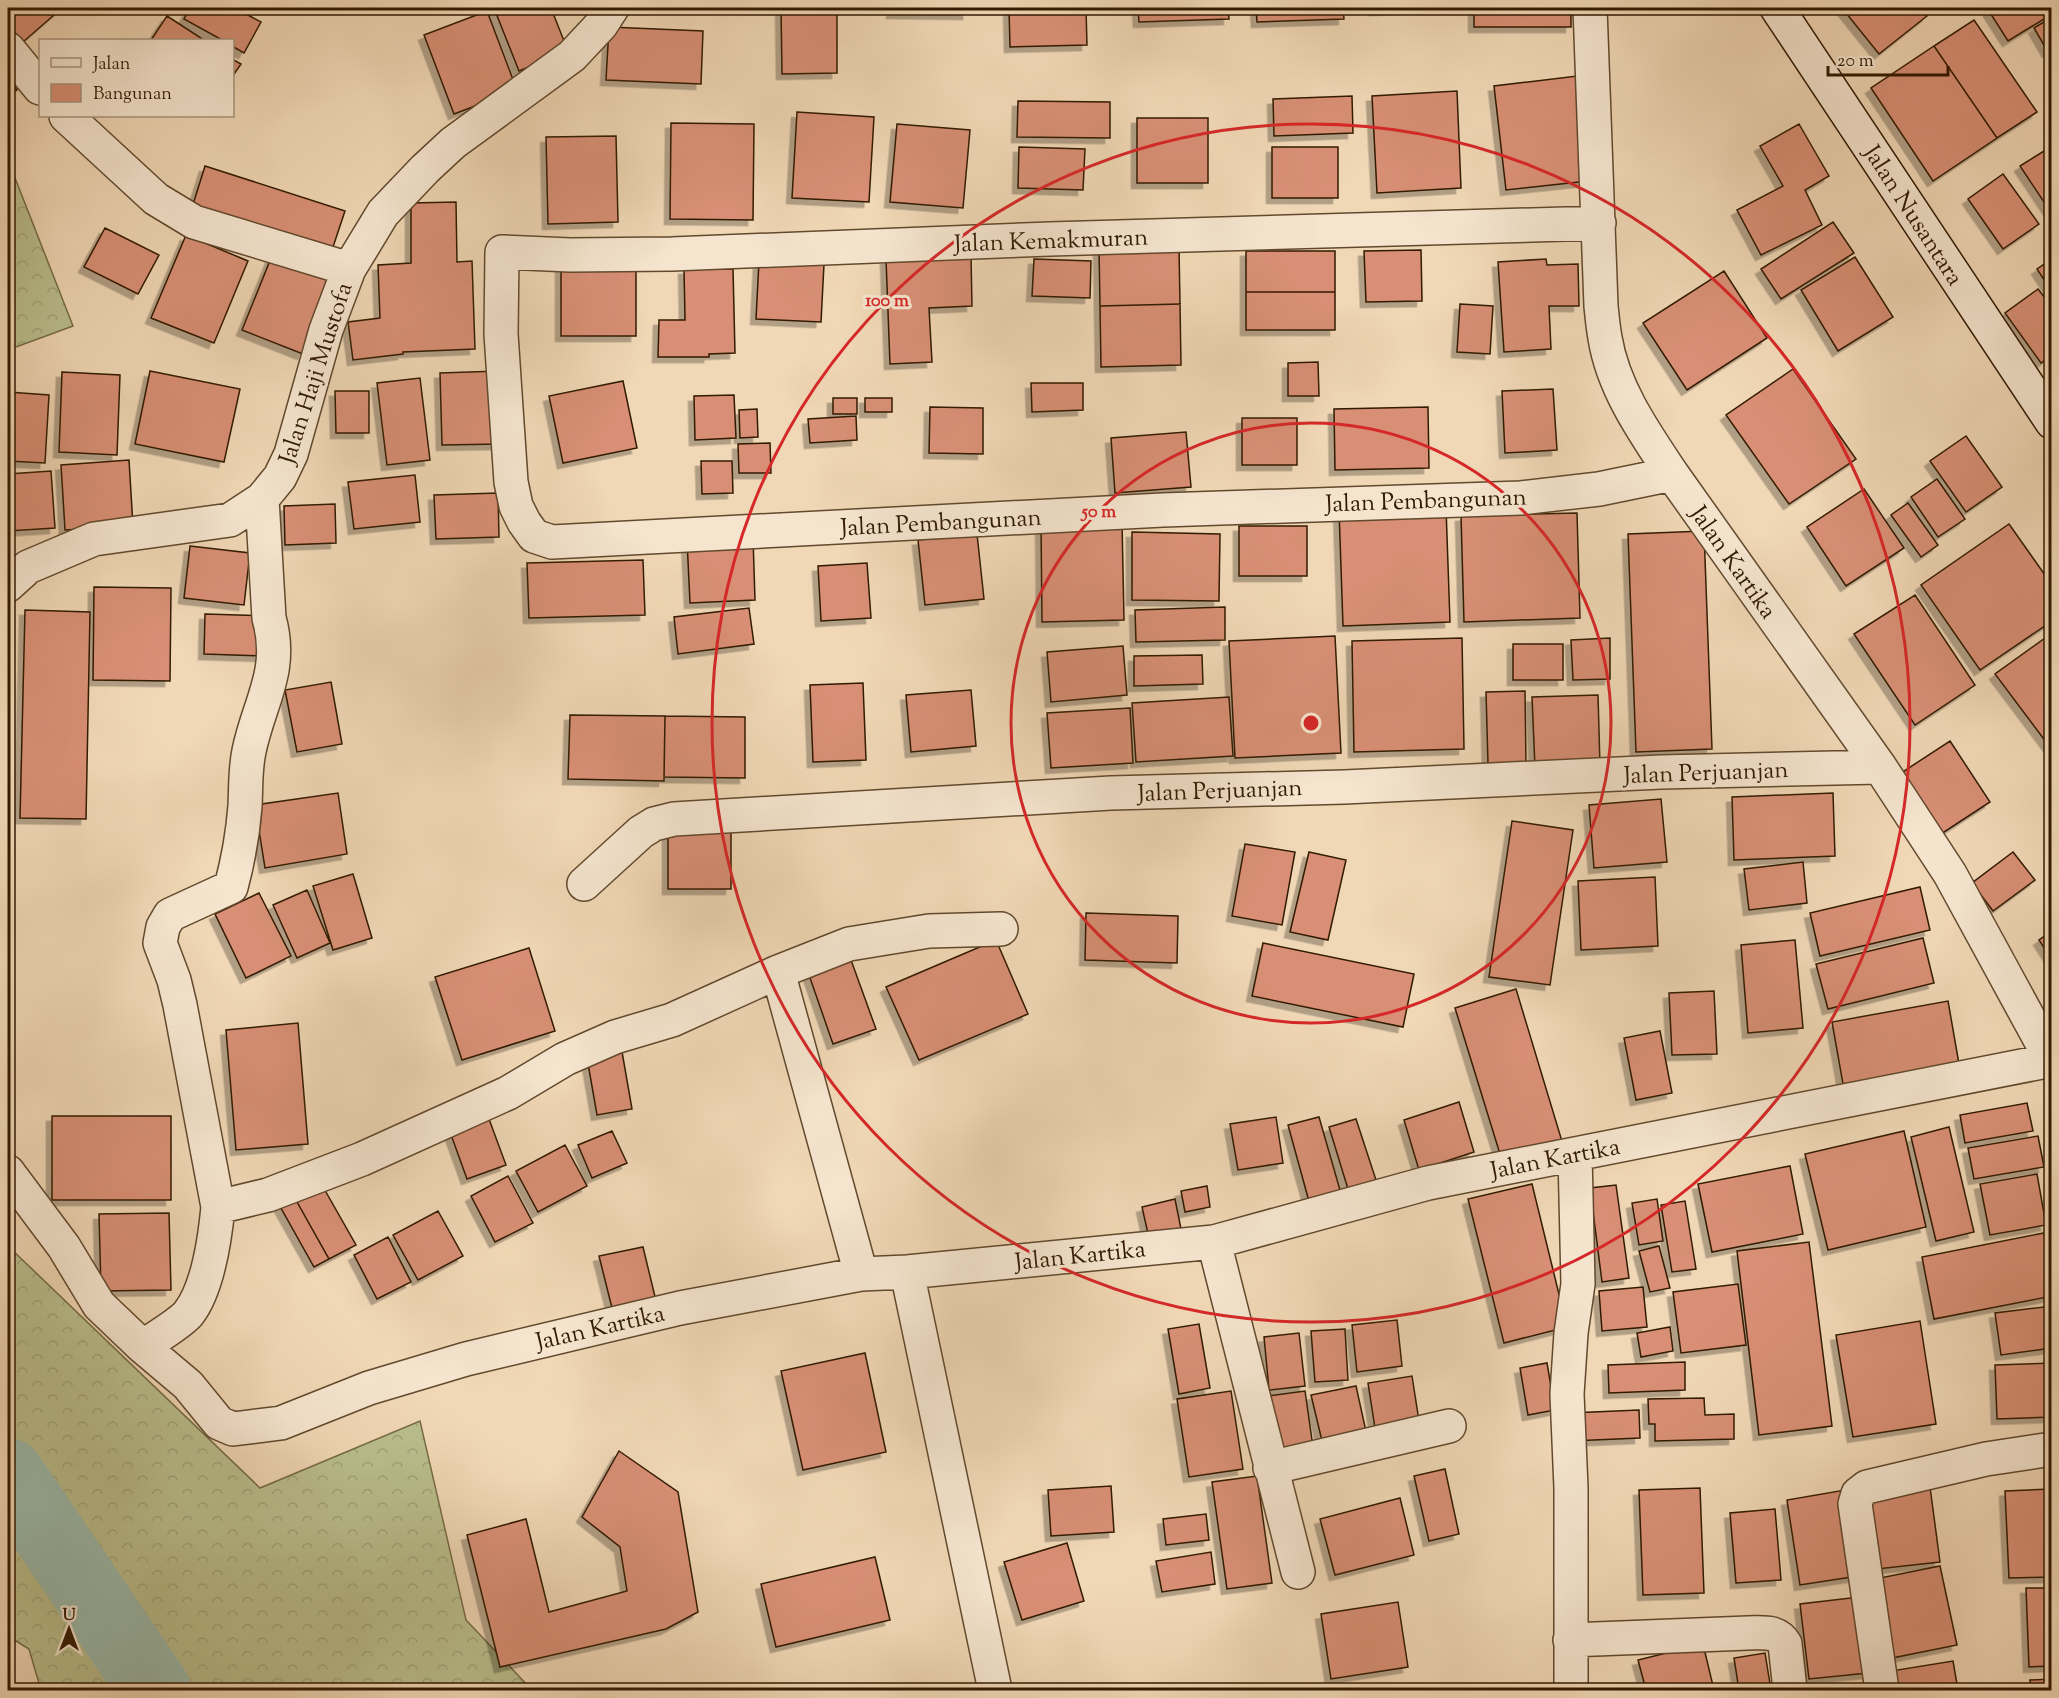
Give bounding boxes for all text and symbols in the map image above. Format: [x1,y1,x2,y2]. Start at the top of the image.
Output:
legend [39,39,234,117]
scale bar [1828,39,1948,77]
text: 20 m [1837,49,1874,75]
text: Jalan [92,52,131,78]
text: Bangunan [93,82,172,108]
street label: Jalan Nusantara [1853,137,1971,293]
street label: Jalan Kemakmuran [951,222,1149,262]
street label: Jalan Haji Mustofa [271,278,362,471]
text: 100 m [865,289,909,315]
street label: Jalan Pembangunan [1323,481,1527,523]
street label: Jalan Kartika [1680,498,1784,627]
text: 50 m [1080,500,1116,526]
street label: Jalan Pembangunan [838,502,1043,546]
centre of rings [1301,713,1321,733]
street label: Jalan Perjuanjan [1621,754,1789,794]
street label: Jalan Perjuanjan [1135,772,1303,812]
street label: Jalan Kartika [1486,1131,1623,1190]
street label: Jalan Kartika [1011,1233,1147,1281]
street label: Jalan Kartika [531,1298,668,1361]
north arrow [39,1599,99,1659]
text: U [62,1605,76,1628]

